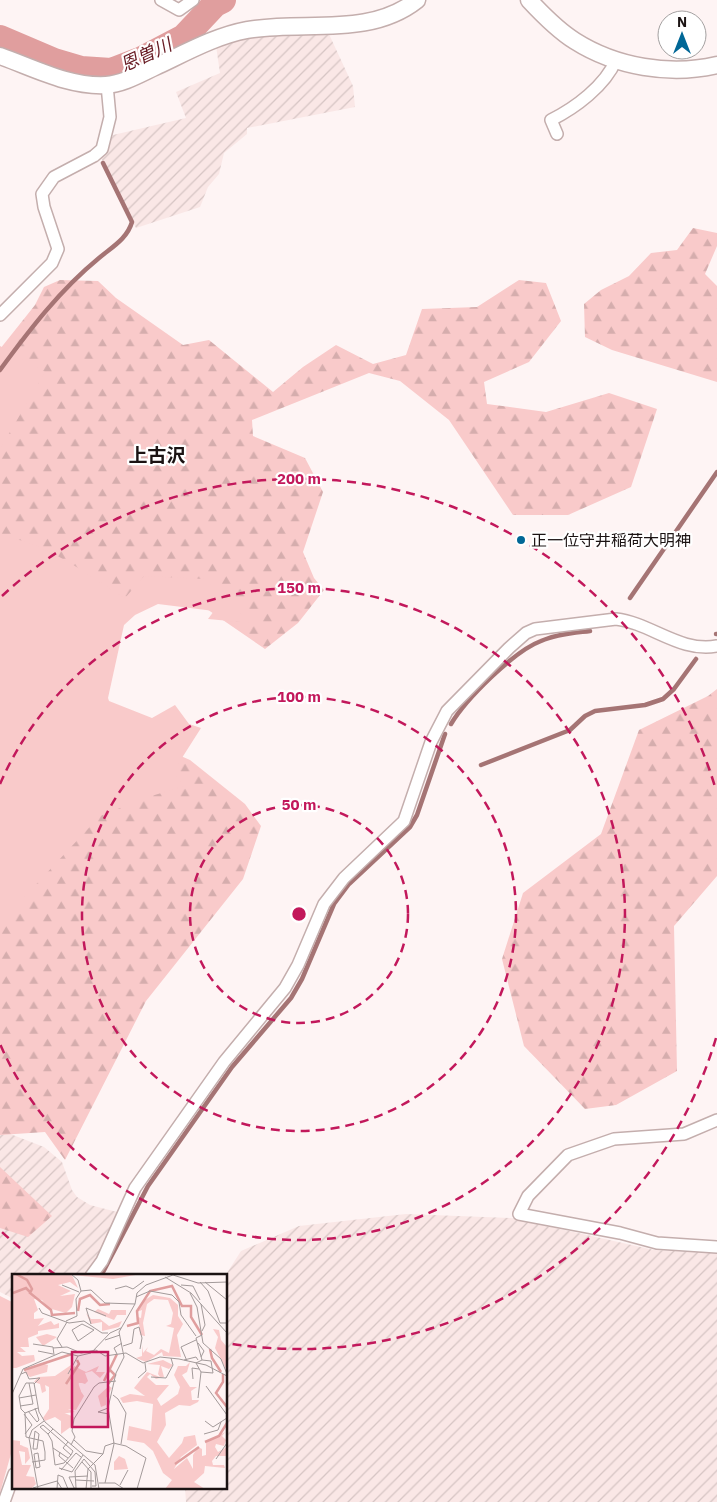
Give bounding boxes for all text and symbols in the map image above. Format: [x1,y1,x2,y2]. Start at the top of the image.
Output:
north arrow [657,10,707,60]
text: N [677,13,687,31]
water label: 恩曽川 [116,32,177,76]
district label: 上古沢 [128,443,186,467]
text: 200 m [277,469,321,488]
place label: 正一位守井稲荷大明神 [531,530,691,550]
marker: 正一位守井稲荷大明神 [515,534,527,546]
text: 150 m [277,578,321,597]
text: 100 m [277,687,321,706]
text: 50 m [282,795,316,814]
centre of rings [290,905,308,923]
inset map [12,1274,228,1490]

